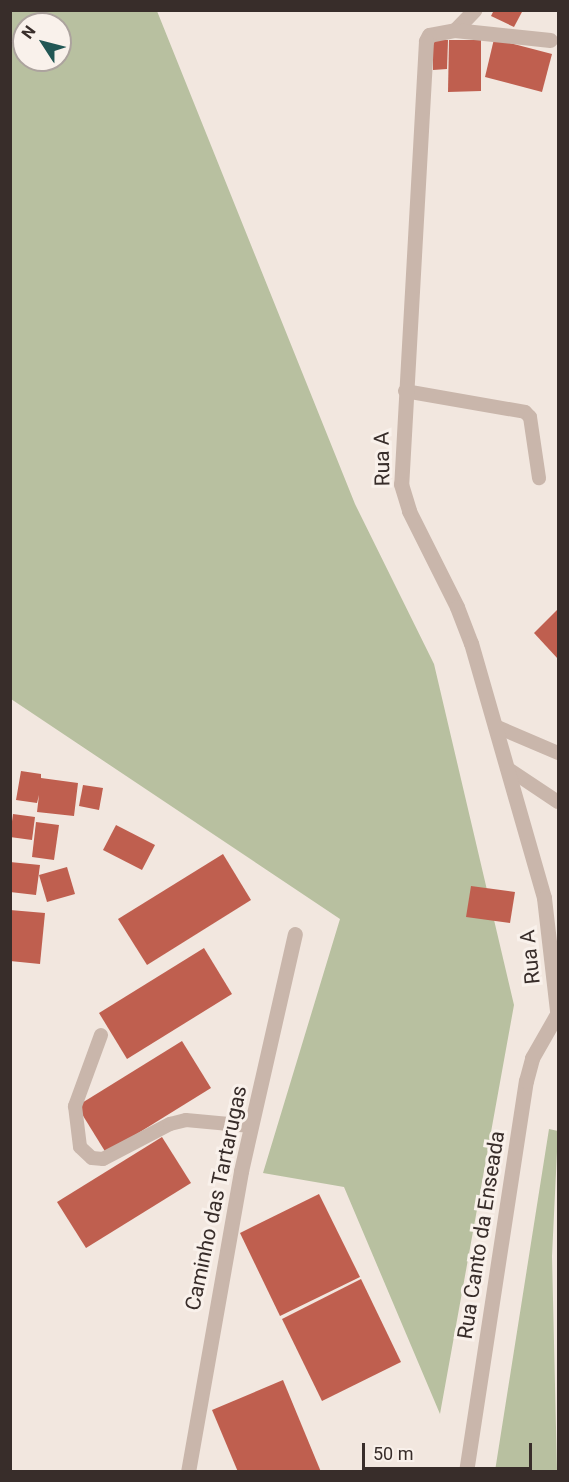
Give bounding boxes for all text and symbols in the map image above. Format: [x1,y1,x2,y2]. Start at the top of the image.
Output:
north arrow [12,12,72,72]
text: N [18,22,40,42]
street label: Rua A [369,431,395,487]
street label: Rua A [515,928,545,986]
street label: Caminho das Tartarugas [180,1083,252,1313]
street label: Rua Canto da Enseada [452,1129,510,1341]
scale bar [365,1431,534,1469]
text: 50 m [373,1443,413,1464]

